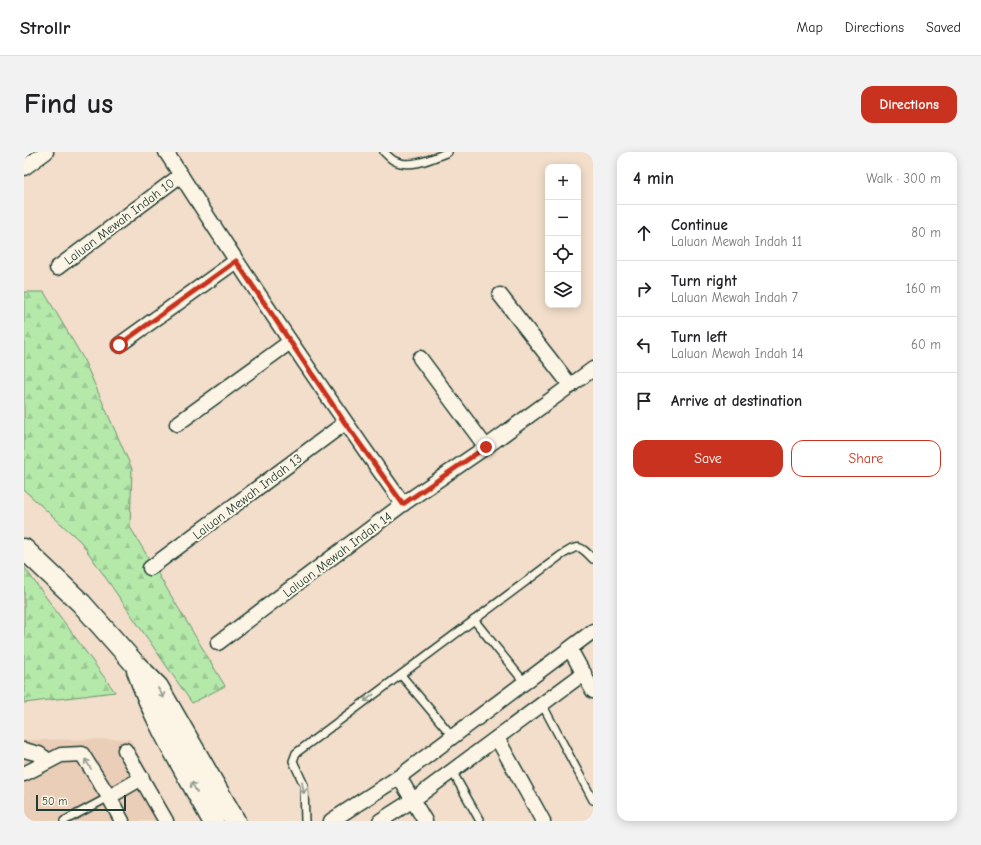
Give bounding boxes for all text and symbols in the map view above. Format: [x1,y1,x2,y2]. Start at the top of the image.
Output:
text: Strollr [20,17,70,39]
text: Map [796,19,823,36]
text: Directions [845,19,904,36]
text: Saved [926,19,961,36]
button: Directions [861,86,957,123]
text: Find us [24,88,113,120]
map controls [545,164,581,308]
button: + [545,164,581,200]
text: 4 min [633,169,674,188]
text: Walk · 300 m [866,171,941,186]
street label: Laluan Mewah Indah 10 [61,175,177,268]
button: − [545,200,581,236]
text: Continue [671,216,728,234]
icon: ahead [633,222,655,244]
text: 80 m [911,225,941,240]
text: Laluan Mewah Indah 11 [671,234,802,249]
button: locate [545,236,581,272]
button: layers [545,272,581,308]
text: Turn right [671,272,737,290]
icon: right [633,278,655,300]
text: 160 m [906,281,941,296]
text: Laluan Mewah Indah 7 [671,290,798,305]
text: Turn left [671,328,727,346]
icon: left [633,334,655,356]
route start [110,336,128,354]
text: 60 m [911,337,941,352]
text: Laluan Mewah Indah 14 [671,346,803,361]
icon: arrive [633,390,655,412]
text: Arrive at destination [671,392,802,410]
route end [477,438,495,456]
button: Save [633,440,783,477]
button: Share [791,440,941,477]
street label: Laluan Mewah Indah 13 [190,451,305,542]
street label: Laluan Mewah Indah 14 [280,509,395,600]
one-way arrow [158,687,166,699]
one-way arrow [364,694,375,702]
one-way arrow [84,759,92,770]
one-way arrow [190,781,198,793]
one-way arrow [299,782,307,795]
scale bar [36,793,126,812]
text: 50 m [42,795,67,808]

